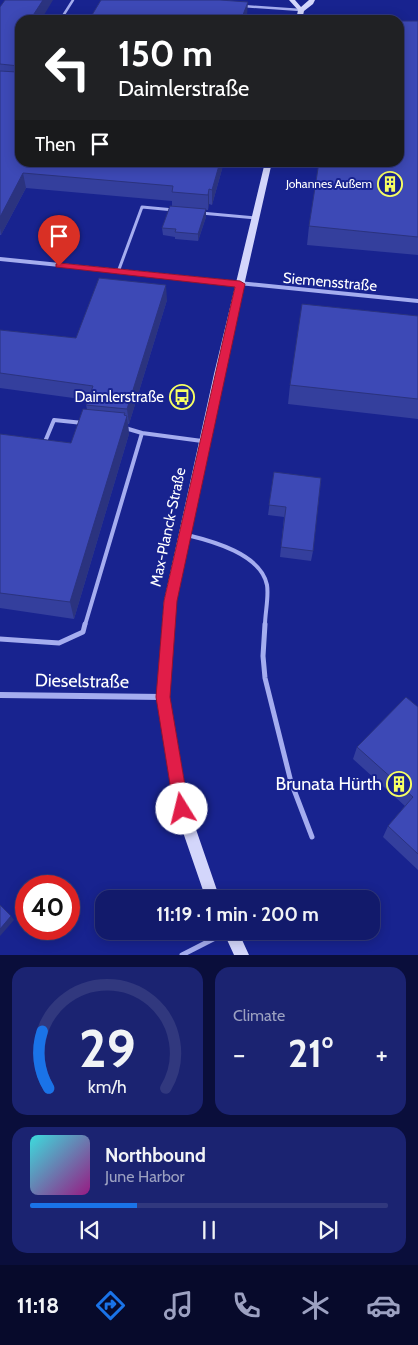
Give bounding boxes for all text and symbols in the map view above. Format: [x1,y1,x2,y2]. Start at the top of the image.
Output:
text: 150 m [118,32,213,75]
icon: left [35,35,100,100]
text: Daimlerstraße [118,75,249,102]
icon: arrive [86,130,114,158]
text: Then [35,133,76,156]
building icon: Johannes Außem [377,171,403,197]
place label: Johannes Außem [285,176,372,191]
pin [38,215,80,266]
icon: arrive [45,222,73,250]
street label: Siemensstraße [282,269,378,295]
bus stop icon: Daimlerstraße [169,384,195,410]
place label: Daimlerstraße [74,388,164,406]
street label: Max-Planck-Straße [147,465,189,588]
street label: Dieselstraße [35,669,129,693]
building icon: Brunata Hürth [386,771,412,797]
place label: Brunata Hürth [276,773,382,795]
position arrow [155,782,207,834]
speed limit sign: 40 [15,875,80,940]
text: 11:19 · 1 min · 200 m [156,903,319,926]
text: Climate [233,1006,285,1025]
text: 29 [79,1017,136,1080]
text: 21° [288,1030,333,1077]
text: − [233,1037,245,1071]
text: + [376,1037,388,1071]
text: km/h [88,1076,127,1097]
text: Northbound [105,1144,206,1167]
text: June Harbor [105,1167,185,1186]
icon: previous [76,1216,104,1244]
icon: pause [195,1216,223,1244]
icon: next [314,1216,342,1244]
icon: directions [93,1288,128,1323]
icon: music [161,1288,196,1323]
icon: phone [229,1288,264,1323]
icon: climate [298,1288,333,1323]
icon: car [366,1288,401,1323]
text: 11:18 [17,1292,59,1319]

